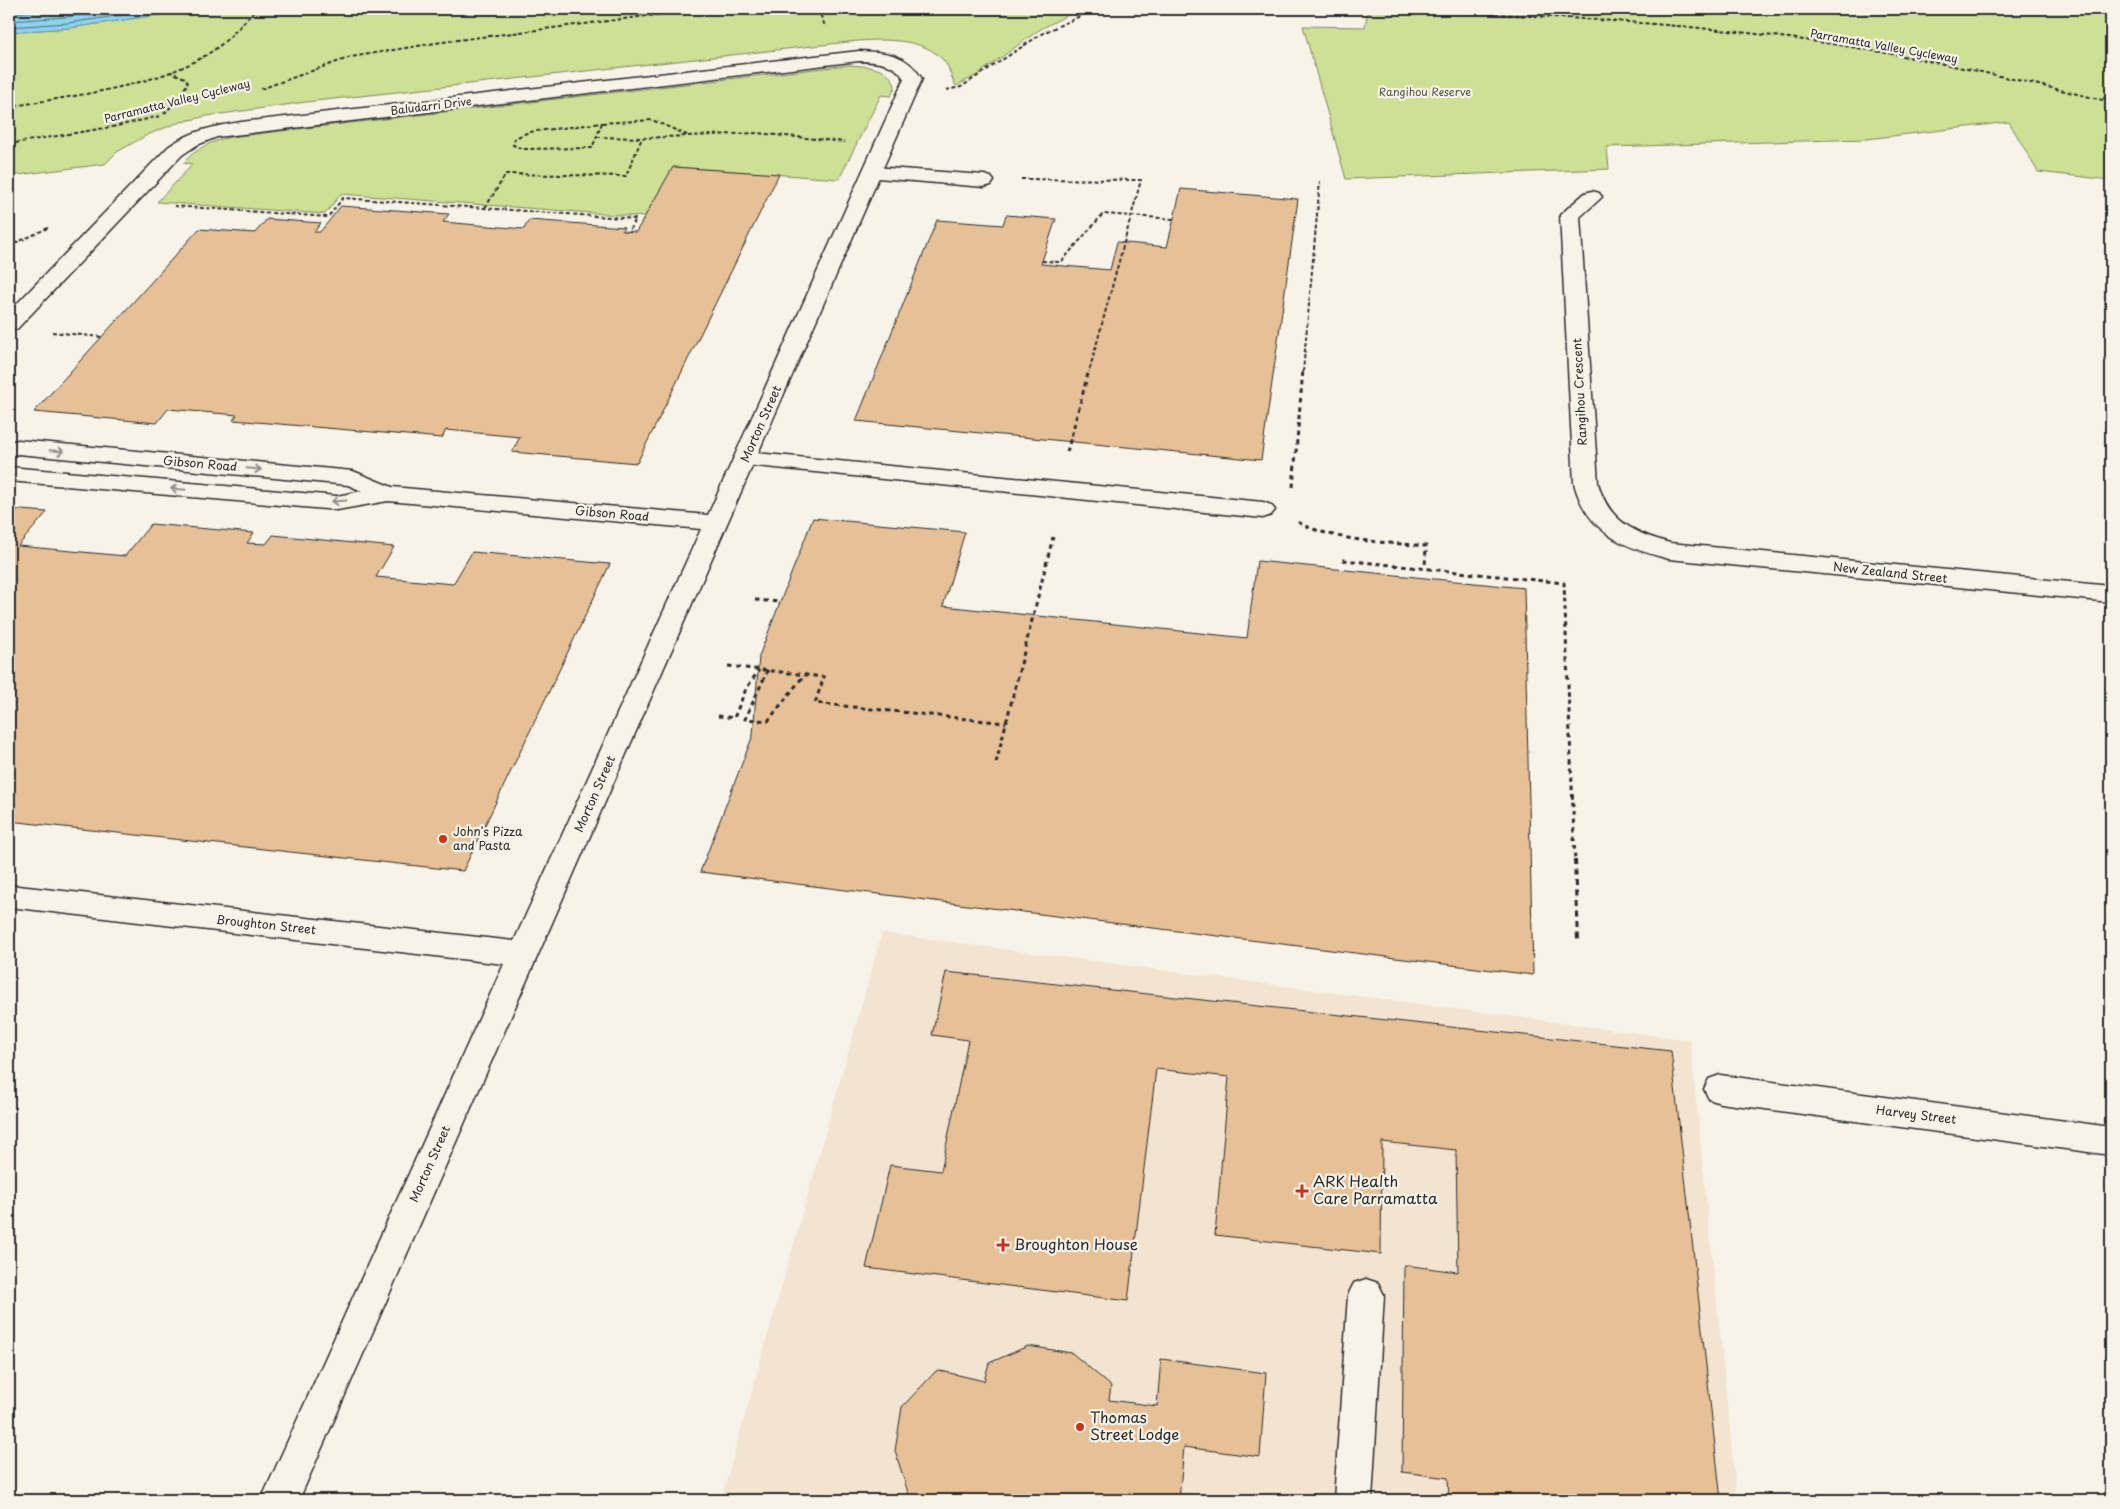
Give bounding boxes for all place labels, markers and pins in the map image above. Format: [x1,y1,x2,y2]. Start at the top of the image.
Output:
place label: John's Pizza and Pasta [453,822,523,854]
marker: John's Pizza and Pasta [437,833,449,845]
place label: ARK Health Care Parramatta [1313,1169,1438,1209]
marker: ARK Health Care Parramatta [1295,1184,1309,1198]
place label: Broughton House [1014,1232,1138,1255]
marker: Broughton House [996,1238,1010,1252]
place label: Thomas Street Lodge [1090,1405,1179,1445]
marker: Thomas Street Lodge [1074,1421,1086,1433]

